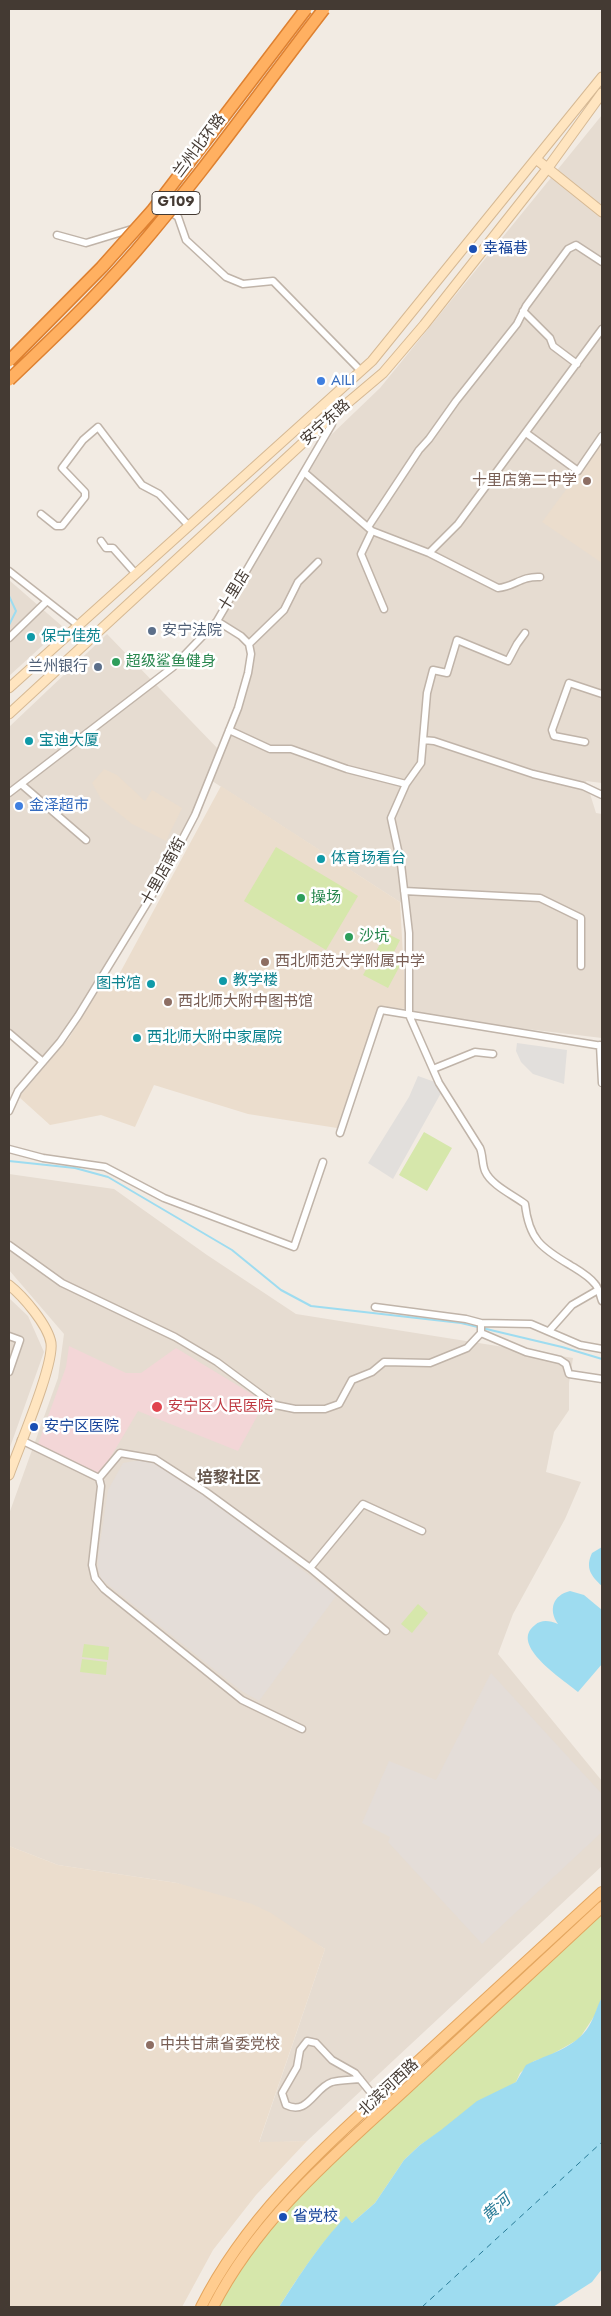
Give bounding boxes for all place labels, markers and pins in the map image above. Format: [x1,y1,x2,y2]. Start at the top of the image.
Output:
place label: 幸福巷 [483,240,528,258]
marker: 幸福巷 [467,243,479,255]
place label: AILI [331,372,355,390]
marker: AILI [315,375,327,387]
place label: 十里店第二中学 [472,472,577,490]
marker: 十里店第二中学 [581,475,593,487]
place label: 安宁法院 [162,622,222,640]
marker: 安宁法院 [146,625,158,637]
place label: 保宁佳苑 [41,628,101,646]
marker: 保宁佳苑 [25,631,37,643]
place label: 超级鲨鱼健身 [126,653,216,671]
marker: 超级鲨鱼健身 [110,656,122,668]
place label: 兰州银行 [28,658,88,676]
marker: 兰州银行 [92,661,104,673]
place label: 宝迪大厦 [39,732,99,750]
marker: 宝迪大厦 [23,735,35,747]
place label: 金泽超市 [29,797,89,815]
marker: 金泽超市 [13,800,25,812]
place label: 体育场看台 [331,850,406,868]
marker: 体育场看台 [315,853,327,865]
place label: 操场 [311,889,341,907]
marker: 操场 [295,892,307,904]
place label: 沙坑 [359,928,389,946]
marker: 沙坑 [343,931,355,943]
place label: 西北师范大学附属中学 [275,953,425,971]
marker: 西北师范大学附属中学 [259,956,271,968]
place label: 教学楼 [233,972,278,990]
place label: 图书馆 [96,975,141,993]
marker: 教学楼 [217,975,229,987]
marker: 图书馆 [145,978,157,990]
place label: 西北师大附中图书馆 [178,993,313,1011]
marker: 西北师大附中图书馆 [162,996,174,1008]
place label: 西北师大附中家属院 [147,1029,282,1047]
marker: 西北师大附中家属院 [131,1032,143,1044]
place label: 安宁区人民医院 [168,1398,273,1416]
marker: 安宁区人民医院 [150,1400,164,1414]
place label: 安宁区医院 [44,1418,119,1436]
marker: 安宁区医院 [28,1421,40,1433]
place label: 中共甘肃省委党校 [160,2036,280,2054]
marker: 中共甘肃省委党校 [144,2039,156,2051]
place label: 省党校 [293,2208,338,2226]
marker: 省党校 [277,2211,289,2223]

